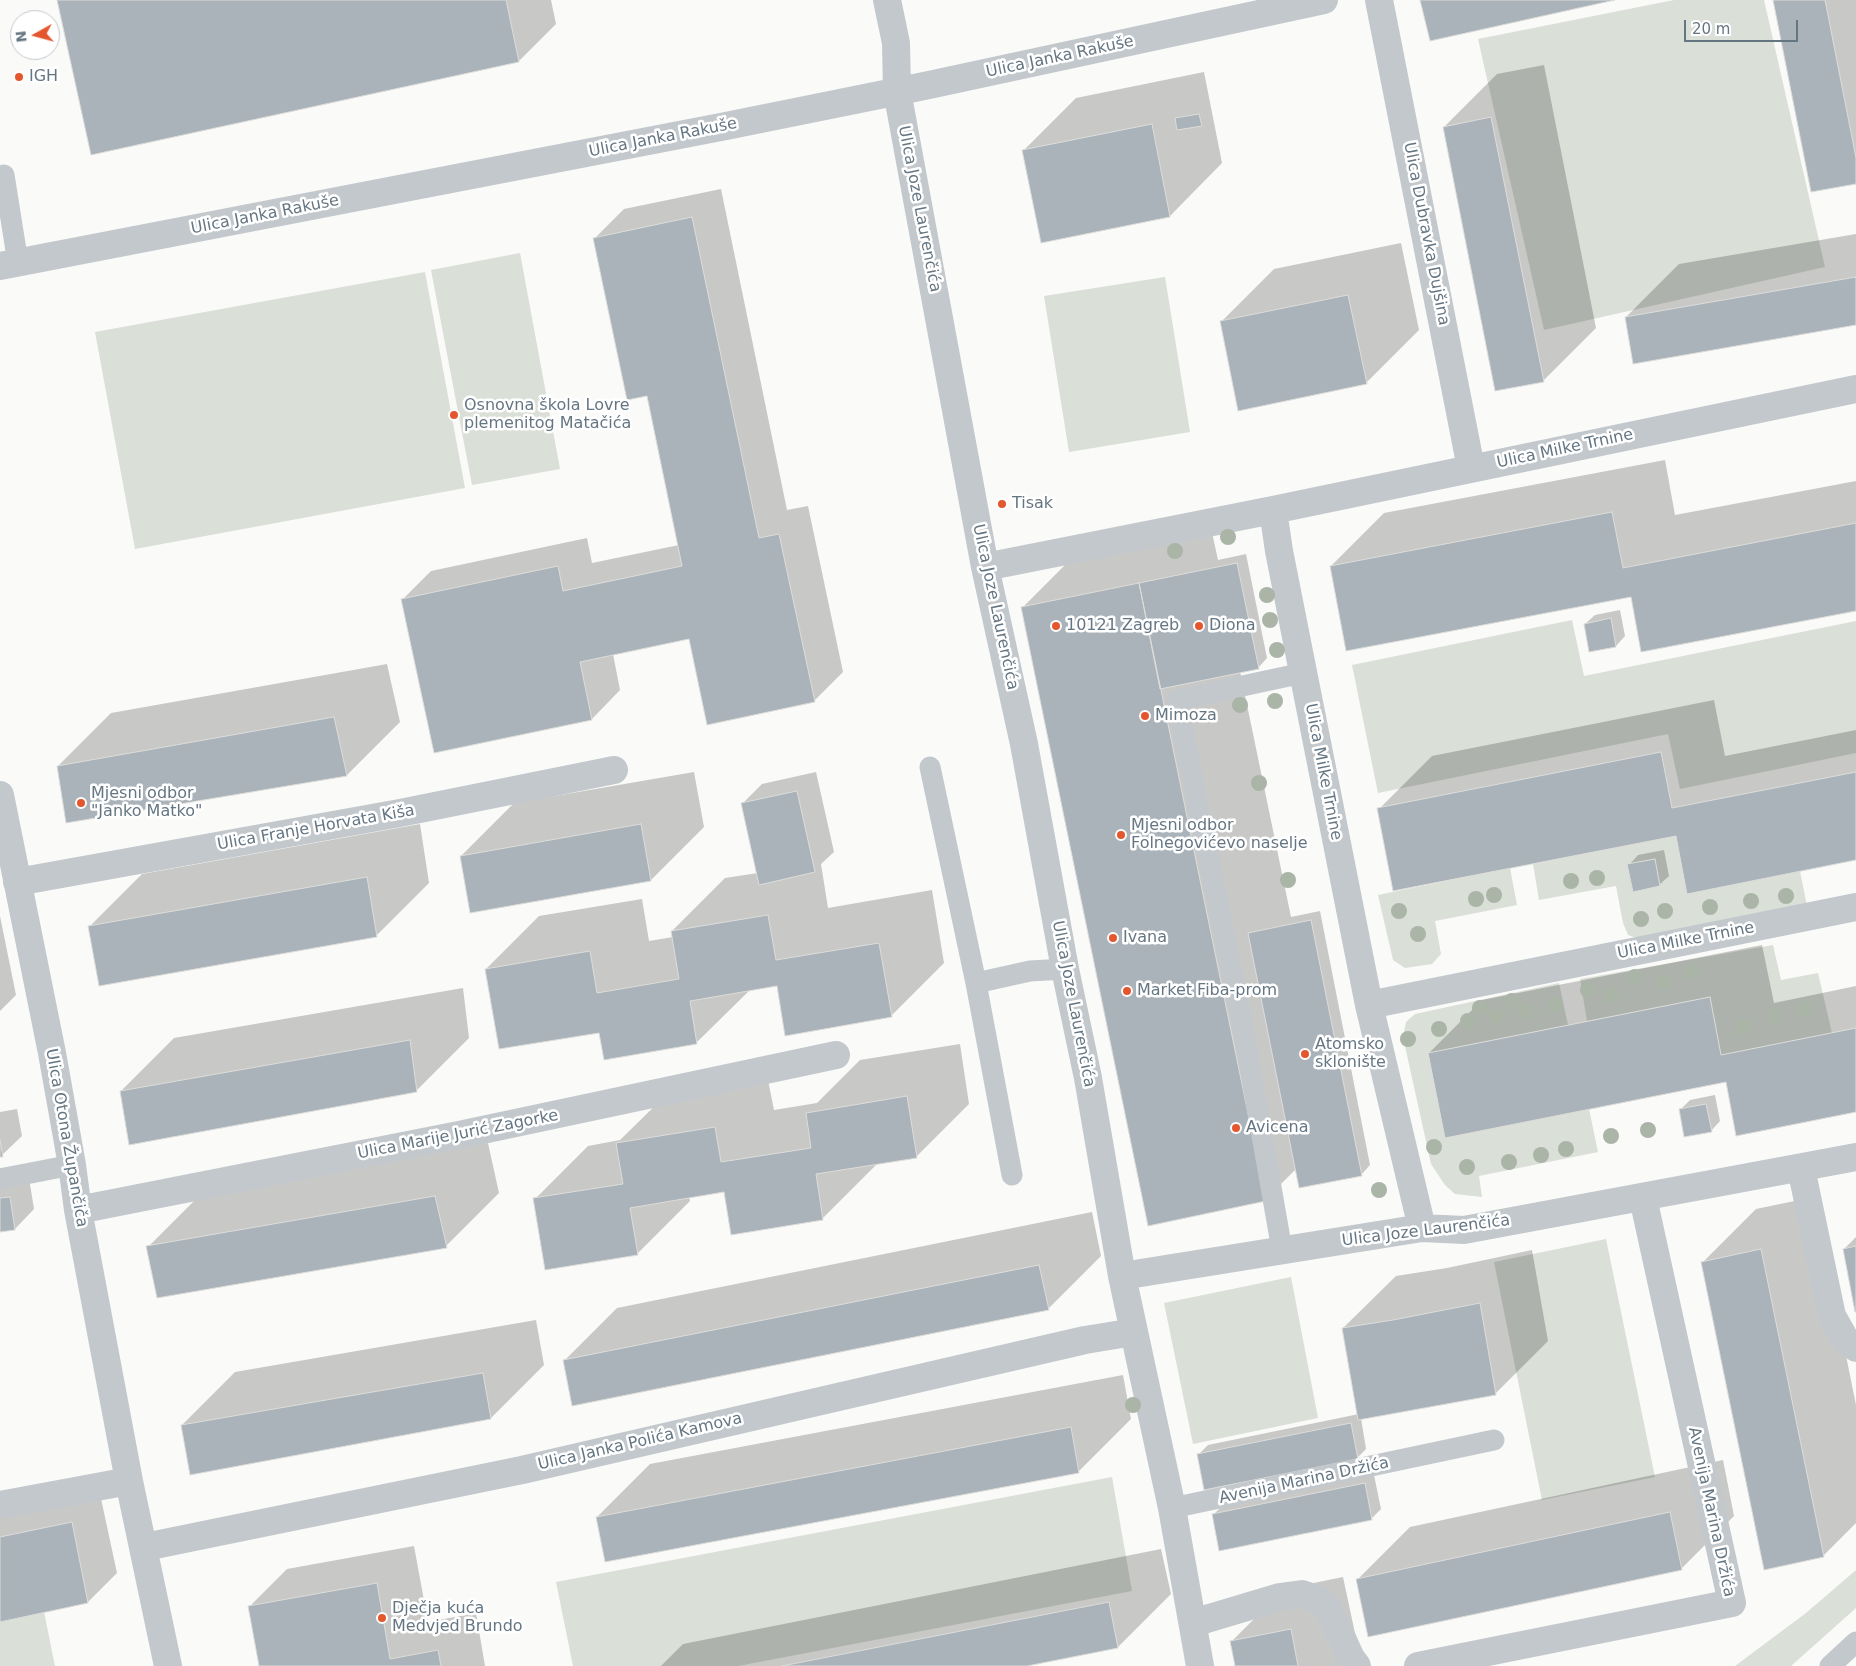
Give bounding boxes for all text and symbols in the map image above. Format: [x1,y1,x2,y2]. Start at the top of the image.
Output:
north arrow [10,10,60,60]
scale bar [1686,10,1800,42]
text: 20 m [1692,20,1730,38]
text: N [12,30,30,43]
street label: Ulica Janka Rakuše [984,32,1136,82]
place label: IGH [29,67,58,87]
marker: IGH [13,71,25,83]
street label: Ulica Janka Rakuše [587,114,739,162]
street label: Ulica Joze Laurenčića [893,124,945,294]
street label: Ulica Dubravka Dujšina [1399,141,1453,327]
street label: Ulica Janka Rakuše [189,191,341,239]
place label: Osnovna škola Lovre plemenitog Matačića [464,396,631,434]
marker: Osnovna škola Lovre plemenitog Matačića [448,409,460,421]
street label: Ulica Milke Trnine [1495,425,1635,473]
place label: Tisak [1012,494,1053,514]
marker: Tisak [996,498,1008,510]
street label: Ulica Joze Laurenčića [968,522,1022,692]
place label: 10121 Zagreb [1066,616,1179,636]
place label: Diona [1209,616,1256,636]
marker: 10121 Zagreb [1050,620,1062,632]
marker: Diona [1193,620,1205,632]
street label: Ulica Milke Trnine [1300,702,1346,842]
place label: Mimoza [1155,706,1217,726]
marker: Mimoza [1139,710,1151,722]
place label: Mjesni odbor "Janko Matko" [91,784,202,822]
marker: Mjesni odbor "Janko Matko" [75,797,87,809]
street label: Ulica Franje Horvata Kiša [216,801,416,855]
place label: Mjesni odbor Folnegovićevo naselje [1131,816,1308,854]
marker: Mjesni odbor Folnegovićevo naselje [1115,829,1127,841]
street label: Ulica Milke Trnine [1616,918,1756,964]
street label: Ulica Joze Laurenčića [1047,919,1099,1089]
place label: Ivana [1123,928,1167,948]
marker: Ivana [1107,932,1119,944]
place label: Market Fiba-prom [1137,981,1277,1001]
marker: Market Fiba-prom [1121,985,1133,997]
place label: Atomsko sklonište [1315,1035,1386,1073]
street label: Ulica Otona Župančiča [41,1047,91,1229]
marker: Atomsko sklonište [1299,1048,1311,1060]
street label: Ulica Marije Jurić Zagorke [356,1106,560,1164]
place label: Avicena [1246,1118,1309,1138]
marker: Avicena [1230,1122,1242,1134]
street label: Ulica Joze Laurenčića [1341,1211,1511,1251]
street label: Ulica Janka Polića Kamova [536,1409,744,1475]
street label: Avenija Marina Držića [1684,1425,1738,1599]
street label: Avenija Marina Držića [1217,1454,1391,1508]
place label: Dječja kuća Medvjed Brundo [392,1599,523,1637]
marker: Dječja kuća Medvjed Brundo [376,1612,388,1624]

